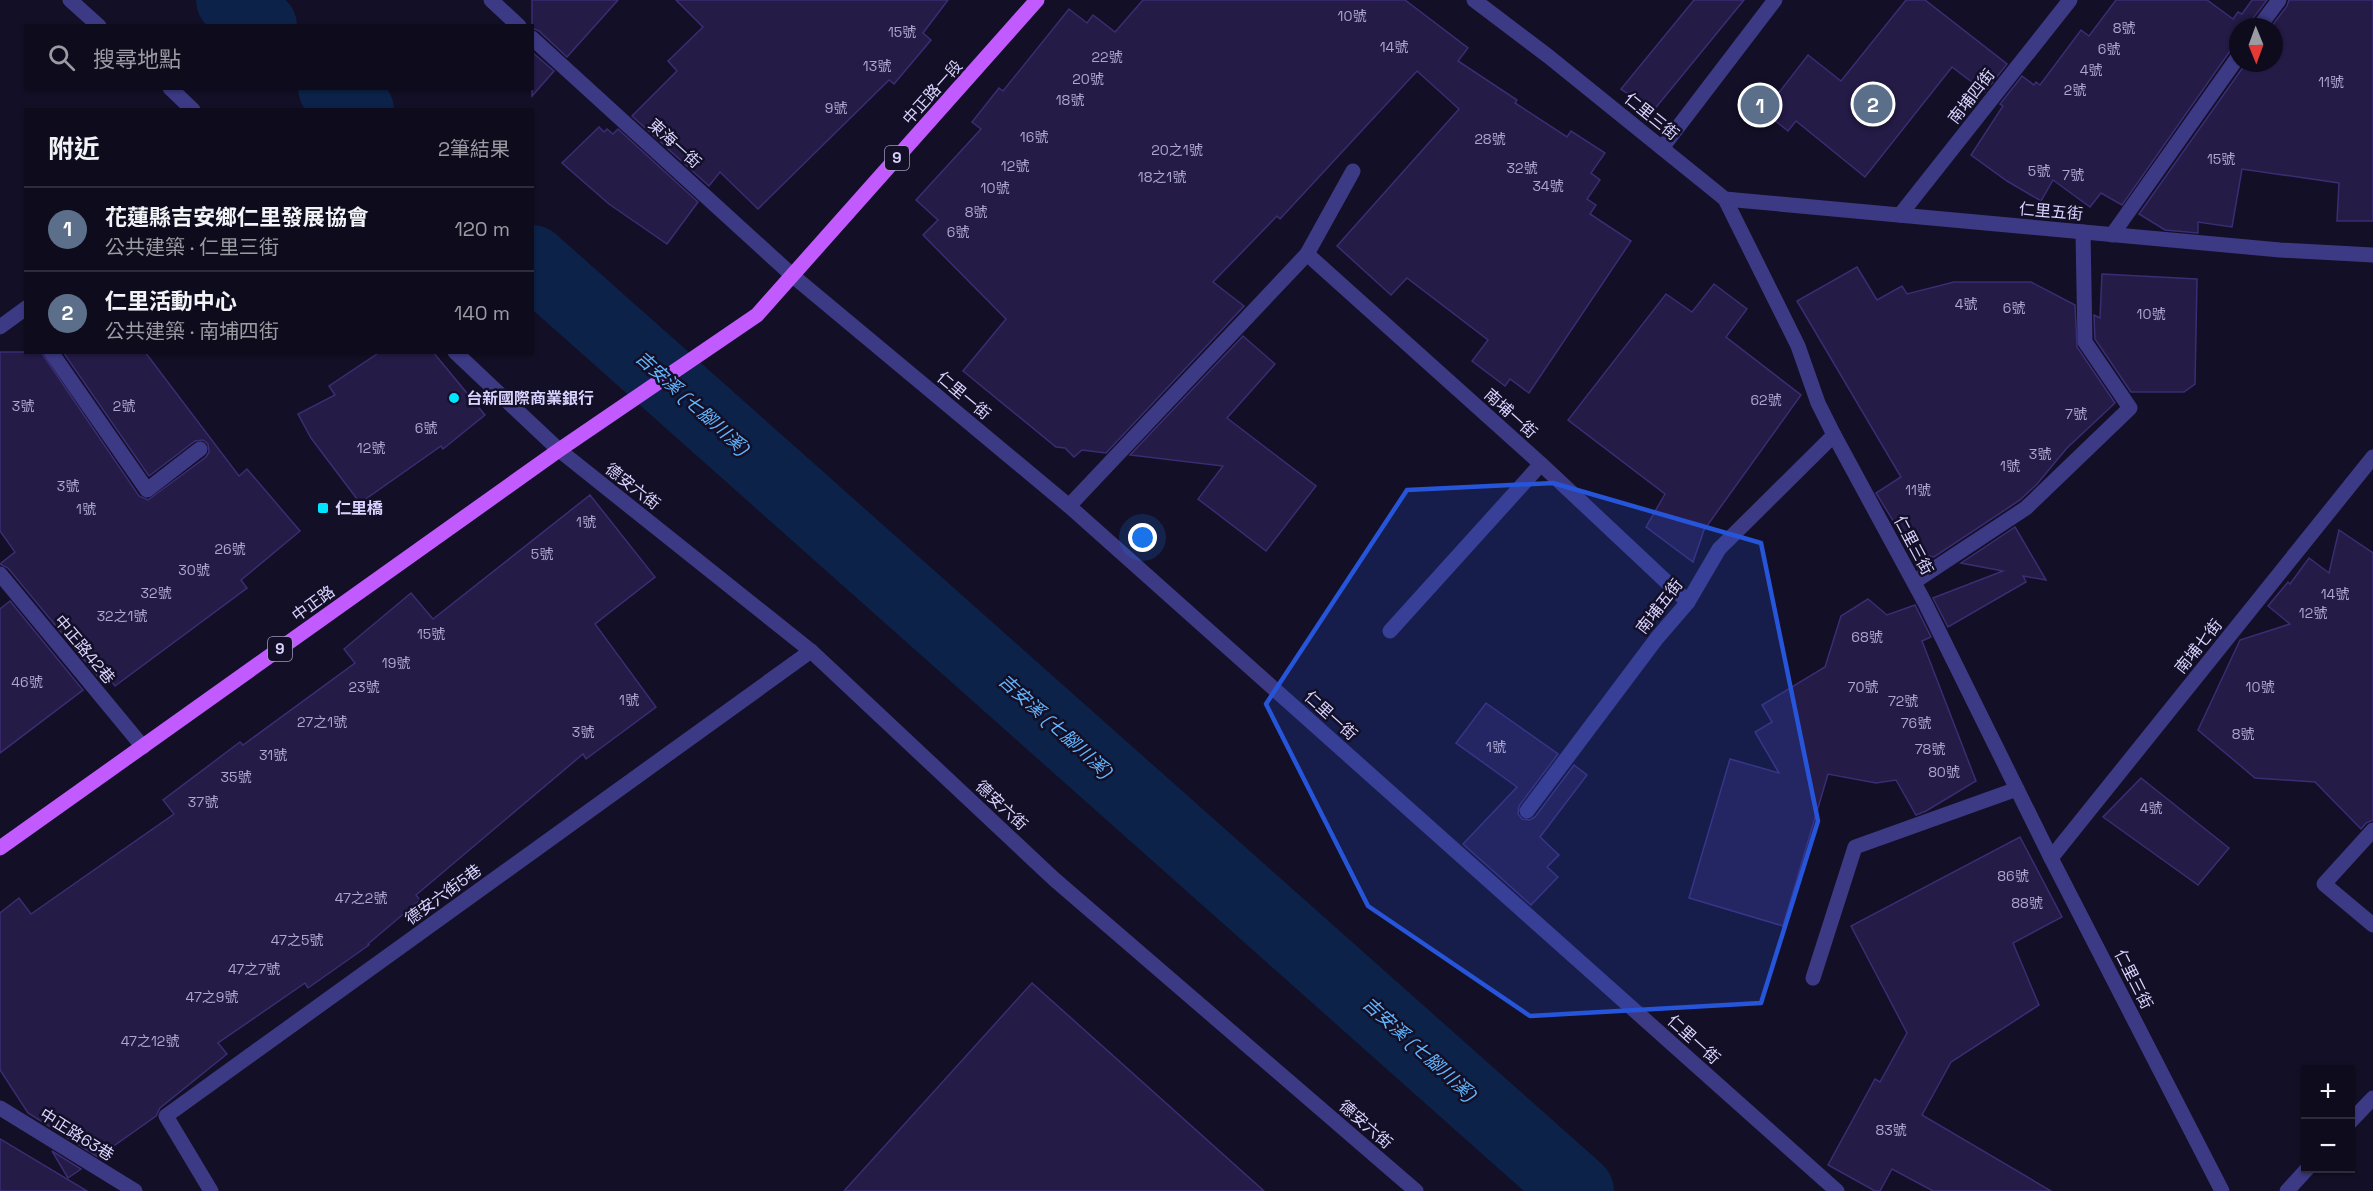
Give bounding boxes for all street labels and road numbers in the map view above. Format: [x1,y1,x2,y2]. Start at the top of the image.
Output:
street label: 中正路一段 [898,56,967,129]
street label: 南埔四街 [1943,65,1999,128]
street label: 仁里三街 [1620,88,1683,145]
street label: 東海一街 [644,114,705,173]
road number: 9 [885,146,909,170]
street label: 仁里五街 [2018,198,2084,225]
street label: 仁里一街 [932,367,995,424]
street label: 南埔一街 [1480,384,1541,443]
street label: 德安六街 [601,458,664,514]
street label: 仁里三街 [1889,512,1938,578]
street label: 南埔五街 [1631,575,1687,638]
street label: 中正路 [288,581,339,626]
street label: 中正路42巷 [50,611,120,688]
street label: 南埔七街 [2170,615,2227,678]
road number: 9 [268,637,292,661]
street label: 仁里一街 [1300,686,1361,745]
street label: 德安六街 [971,776,1032,835]
street label: 德安六街5巷 [401,860,486,929]
street label: 仁里三街 [2110,946,2157,1013]
street label: 仁里一街 [1663,1010,1724,1069]
street label: 德安六街 [1335,1095,1397,1153]
street label: 中正路63巷 [36,1103,118,1165]

